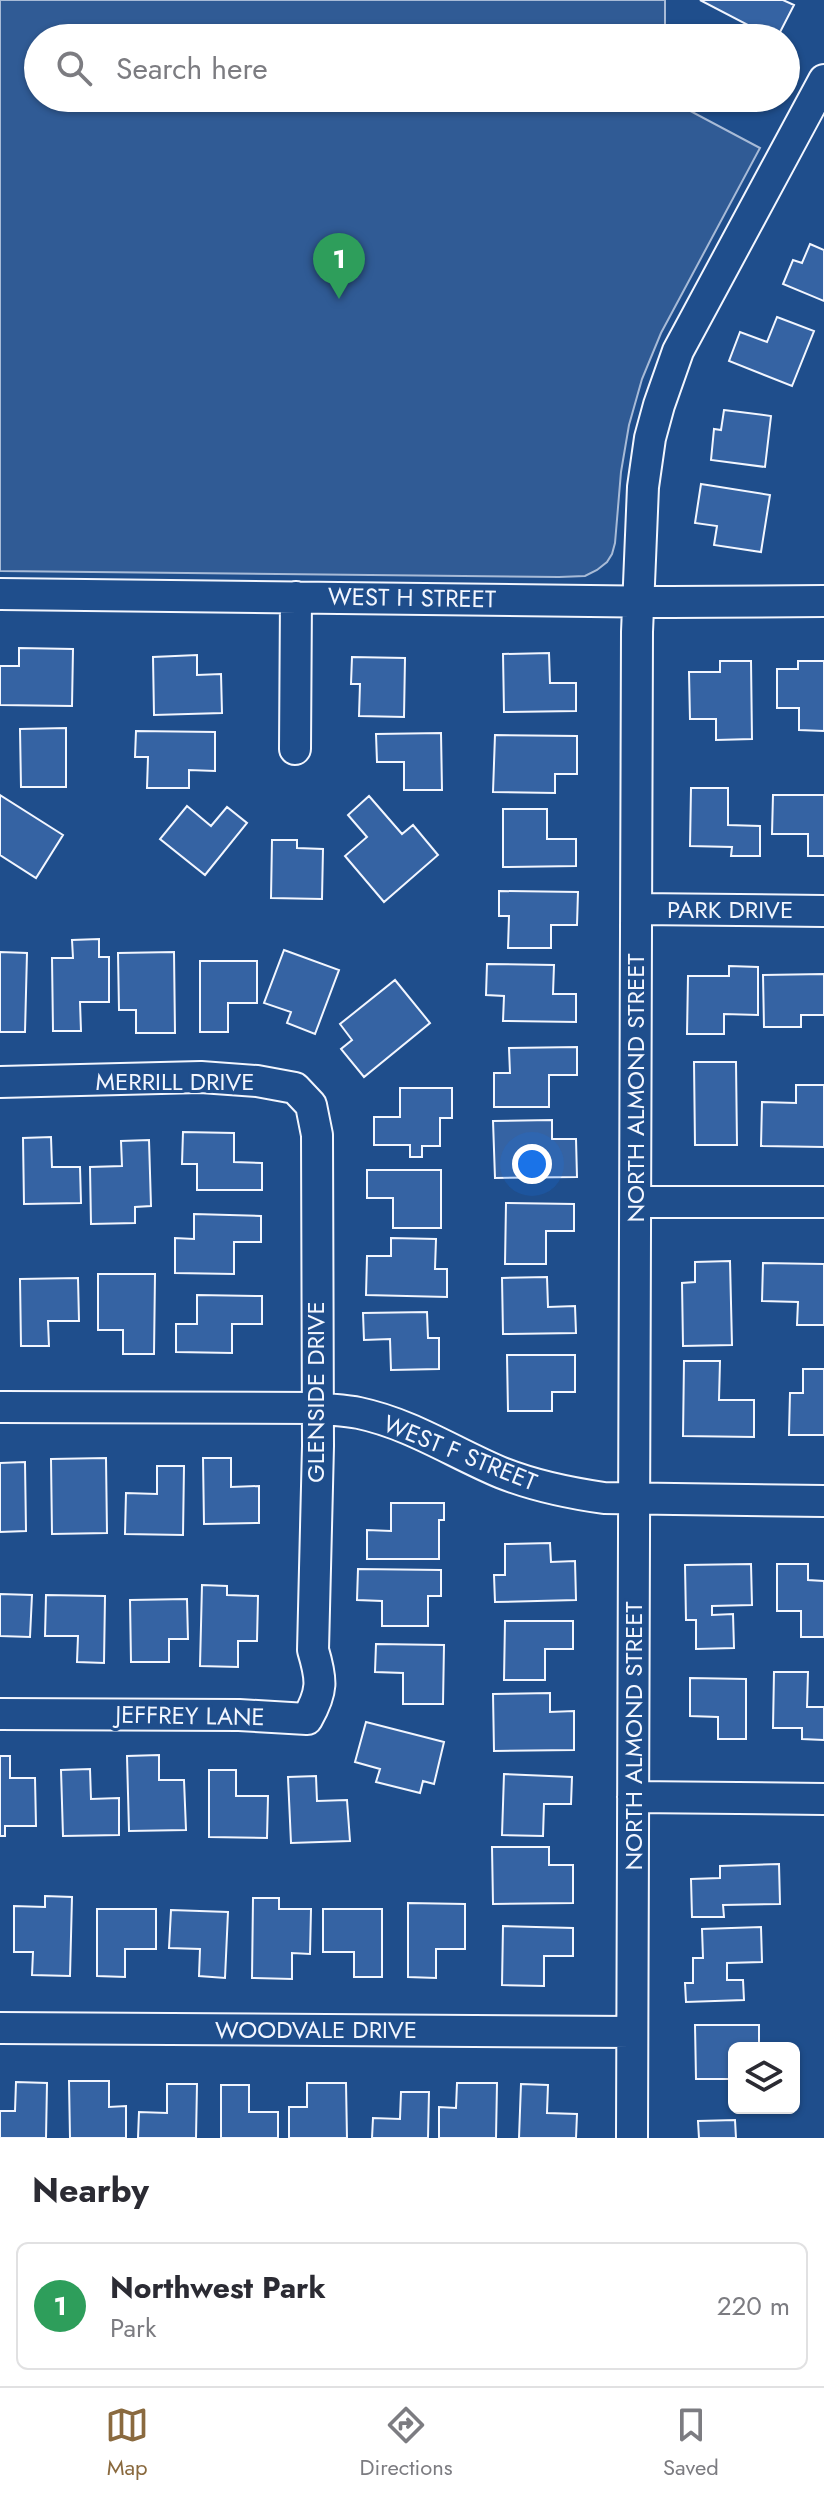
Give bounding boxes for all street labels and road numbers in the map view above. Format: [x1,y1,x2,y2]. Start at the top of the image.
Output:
street label: WEST H STREET [328,579,496,616]
street label: PARK DRIVE [667,892,793,927]
street label: NORTH ALMOND STREET [618,954,653,1223]
street label: MERRILL DRIVE [96,1064,254,1099]
street label: GLENSIDE DRIVE [298,1301,333,1483]
street label: WEST F STREET [378,1406,542,1499]
street label: NORTH ALMOND STREET [616,1602,651,1871]
street label: JEFFREY LANE [112,1697,265,1734]
street label: WOODVALE DRIVE [215,2012,417,2047]

